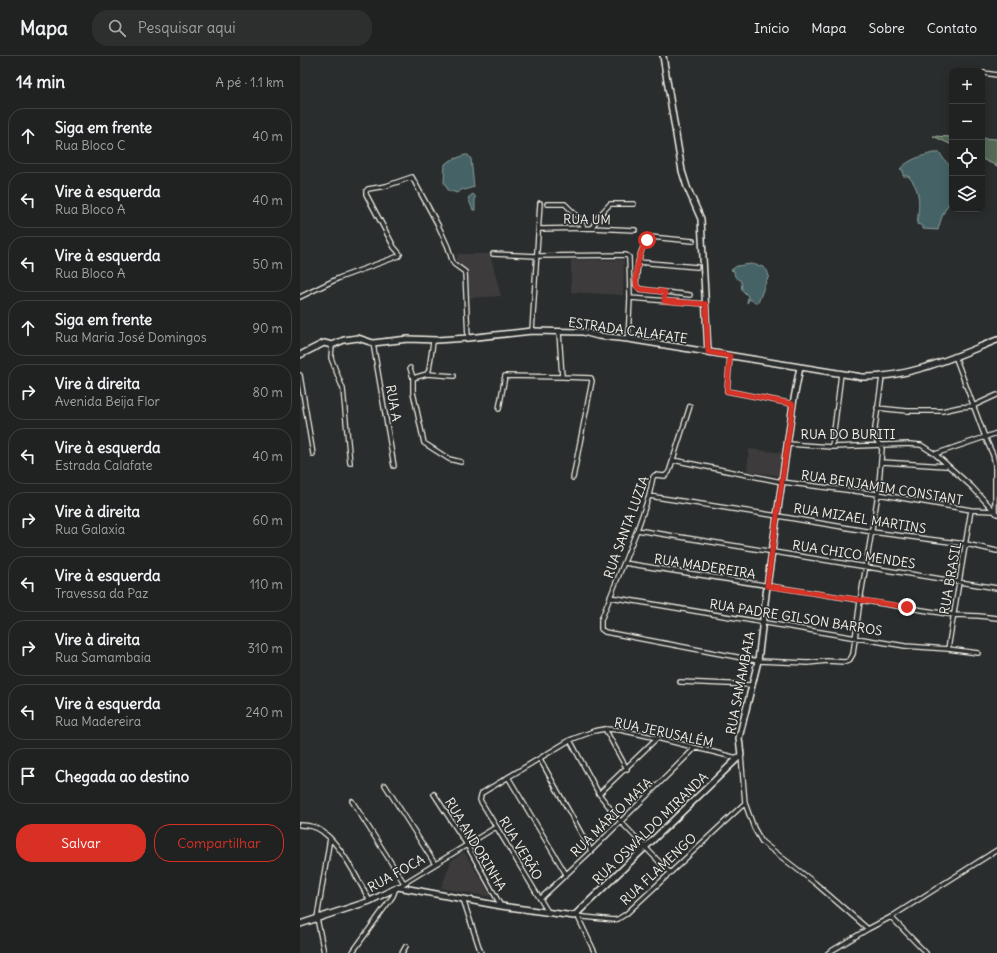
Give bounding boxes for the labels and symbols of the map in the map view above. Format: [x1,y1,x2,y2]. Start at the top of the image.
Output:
street label: RUA UM [563,211,611,228]
route start [638,231,656,249]
street label: ESTRADA CALAFATE [567,314,689,347]
street label: RUA A [382,383,405,423]
street label: RUA DO BURITI [801,426,896,443]
street label: RUA BENJAMIM CONSTANT [800,466,964,509]
street label: RUA SANTA LUZIA [600,474,653,581]
street label: RUA MIZAEL MARTINS [792,500,927,537]
street label: RUA CHICO MENDES [791,536,917,573]
street label: RUA BRASIL [936,540,965,616]
street label: RUA MADEREIRA [653,550,757,583]
street label: RUA PADRE GILSON BARROS [708,595,884,640]
route end [898,598,916,616]
street label: RUA SAMAMBAIA [722,630,759,736]
street label: RUA JERUSALÉM [613,713,715,751]
street label: RUA OSWALDO MIRANDA [589,769,712,888]
street label: RUA MÁRIO MAIA [566,773,656,861]
street label: RUA ANDORINHA [441,795,510,894]
street label: RUA VERÃO [495,813,546,883]
street label: RUA FLAMENGO [617,830,700,909]
street label: RUA FOCA [365,851,428,896]

